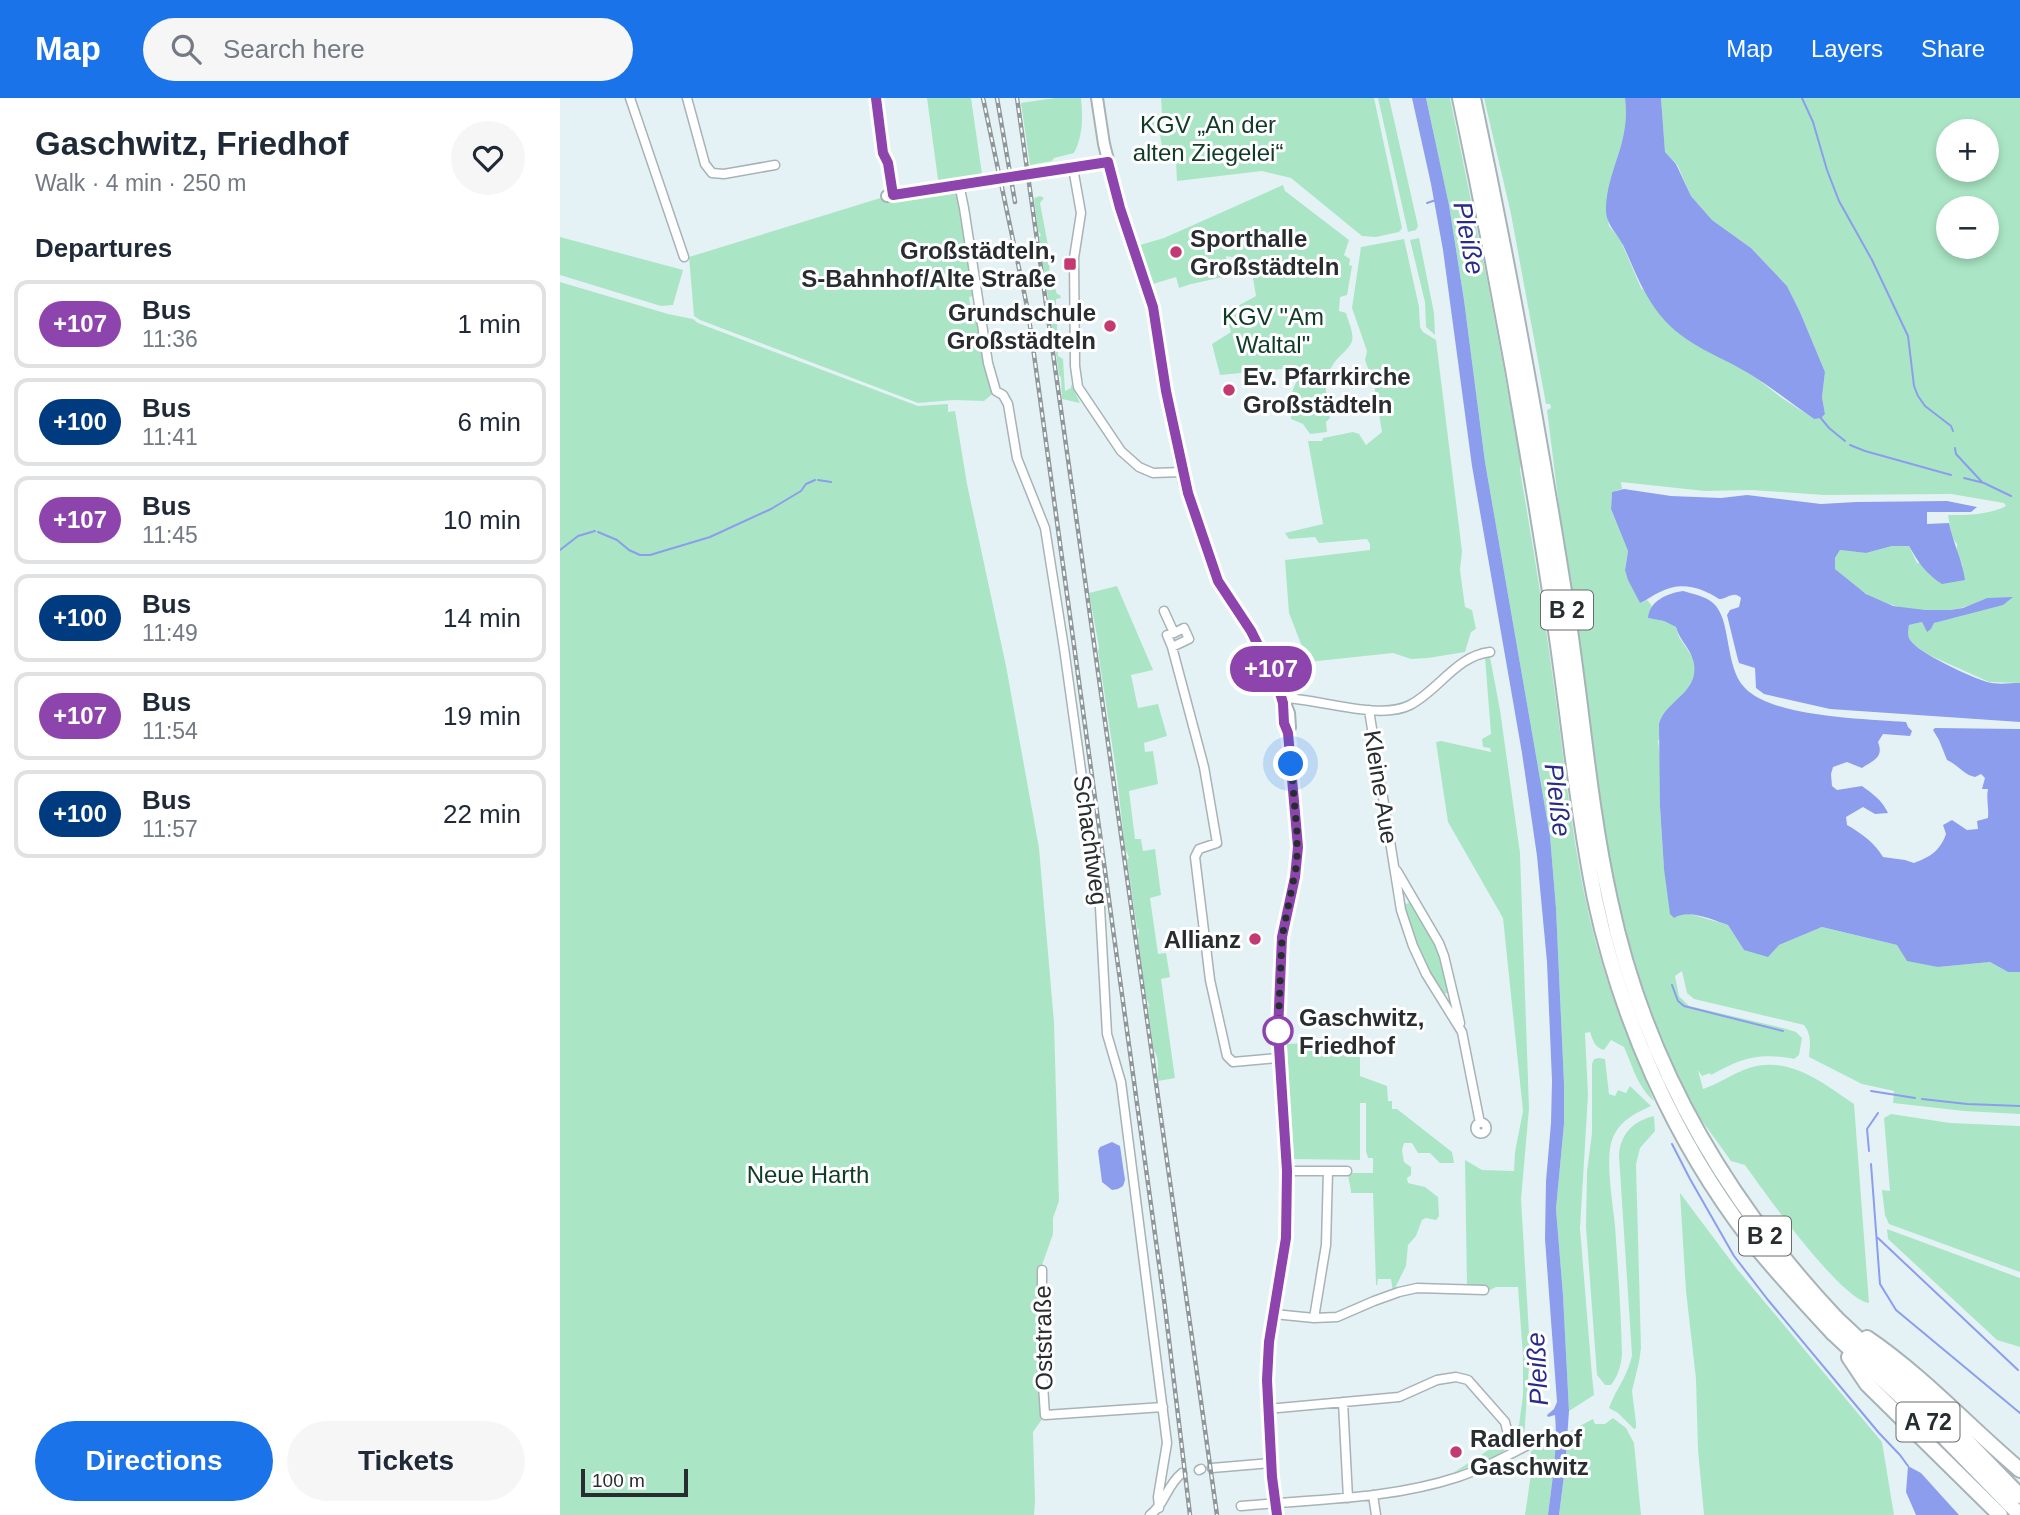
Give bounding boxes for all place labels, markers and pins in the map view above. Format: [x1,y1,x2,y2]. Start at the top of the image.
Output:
place label: Sporthalle Großstädteln [1190,225,1339,280]
place label: Großstädteln, S-Bahnhof/Alte Straße [801,237,1056,292]
marker: Sporthalle Großstädteln [1168,244,1184,260]
marker: Großstädteln, S-Bahnhof/Alte Straße [1062,256,1078,272]
place label: Grundschule Großstädteln [947,299,1096,354]
marker: Grundschule Großstädteln [1102,318,1118,334]
place label: Ev. Pfarrkirche Großstädteln [1243,363,1411,418]
marker: Ev. Pfarrkirche Großstädteln [1221,382,1237,398]
place label: Allianz [1164,926,1241,953]
marker: Allianz [1247,931,1263,947]
place label: Gaschwitz, Friedhof [1299,1004,1424,1059]
marker: Gaschwitz, Friedhof [1263,1016,1293,1046]
place label: Radlerhof Gaschwitz [1470,1425,1589,1480]
marker: Radlerhof Gaschwitz [1448,1444,1464,1460]

